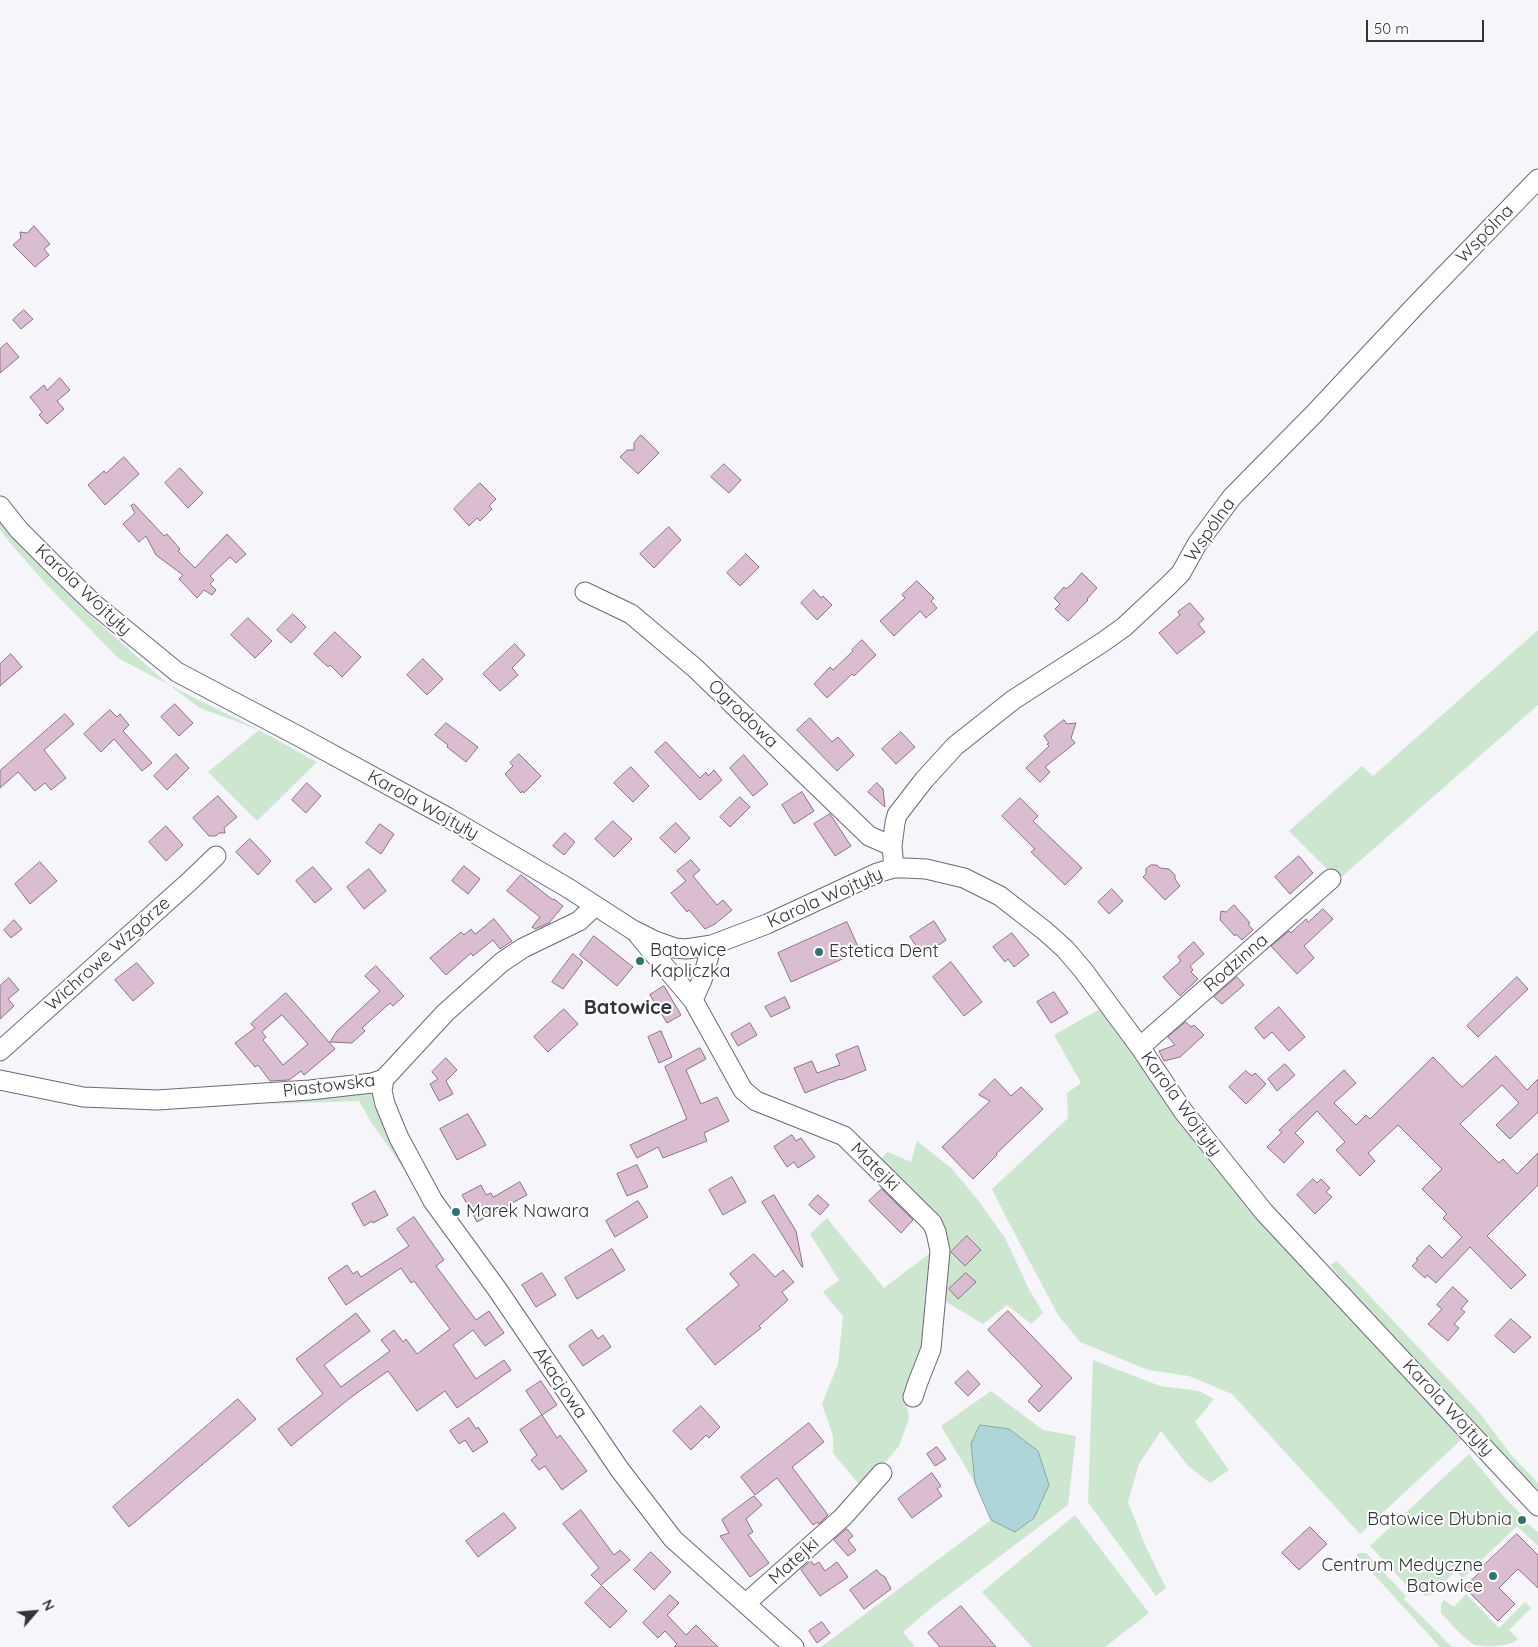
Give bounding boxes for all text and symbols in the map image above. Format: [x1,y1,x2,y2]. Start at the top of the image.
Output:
scale bar [1368,10,1486,42]
text: 50 m [1374,19,1409,38]
street label: Wspólna [1452,200,1518,268]
street label: Wspólna [1180,494,1240,566]
street label: Karola Wojtyły [30,540,136,640]
street label: Ogrodowa [704,675,782,753]
street label: Karola Wojtyły [364,765,482,845]
street label: Karola Wojtyły [764,863,886,933]
street label: Wichrowe Wzgórze [41,892,175,1016]
street label: Rodzinna [1200,929,1272,997]
place label: Batowice Kapliczka [650,940,730,982]
place label: Estetica Dent [829,941,939,963]
marker: Estetica Dent [813,946,825,958]
marker: Batowice Kapliczka [634,955,646,967]
district label: Batowice [584,996,672,1020]
street label: Karola Wojtyły [1136,1047,1226,1161]
street label: Piastowska [281,1070,377,1102]
street label: Matejki [846,1138,904,1196]
place label: Marek Nawara [466,1201,589,1223]
marker: Marek Nawara [450,1206,462,1218]
street label: Akacjowa [528,1343,592,1423]
street label: Karola Wojtyły [1398,1355,1498,1461]
place label: Batowice Dłubnia [1367,1509,1512,1531]
marker: Batowice Dłubnia [1516,1514,1528,1526]
street label: Matejki [764,1533,824,1589]
place label: Centrum Medyczne Batowice [1321,1555,1483,1598]
marker: Centrum Medyczne Batowice [1487,1570,1499,1582]
north arrow [10,1587,60,1637]
text: N [38,1597,59,1614]

